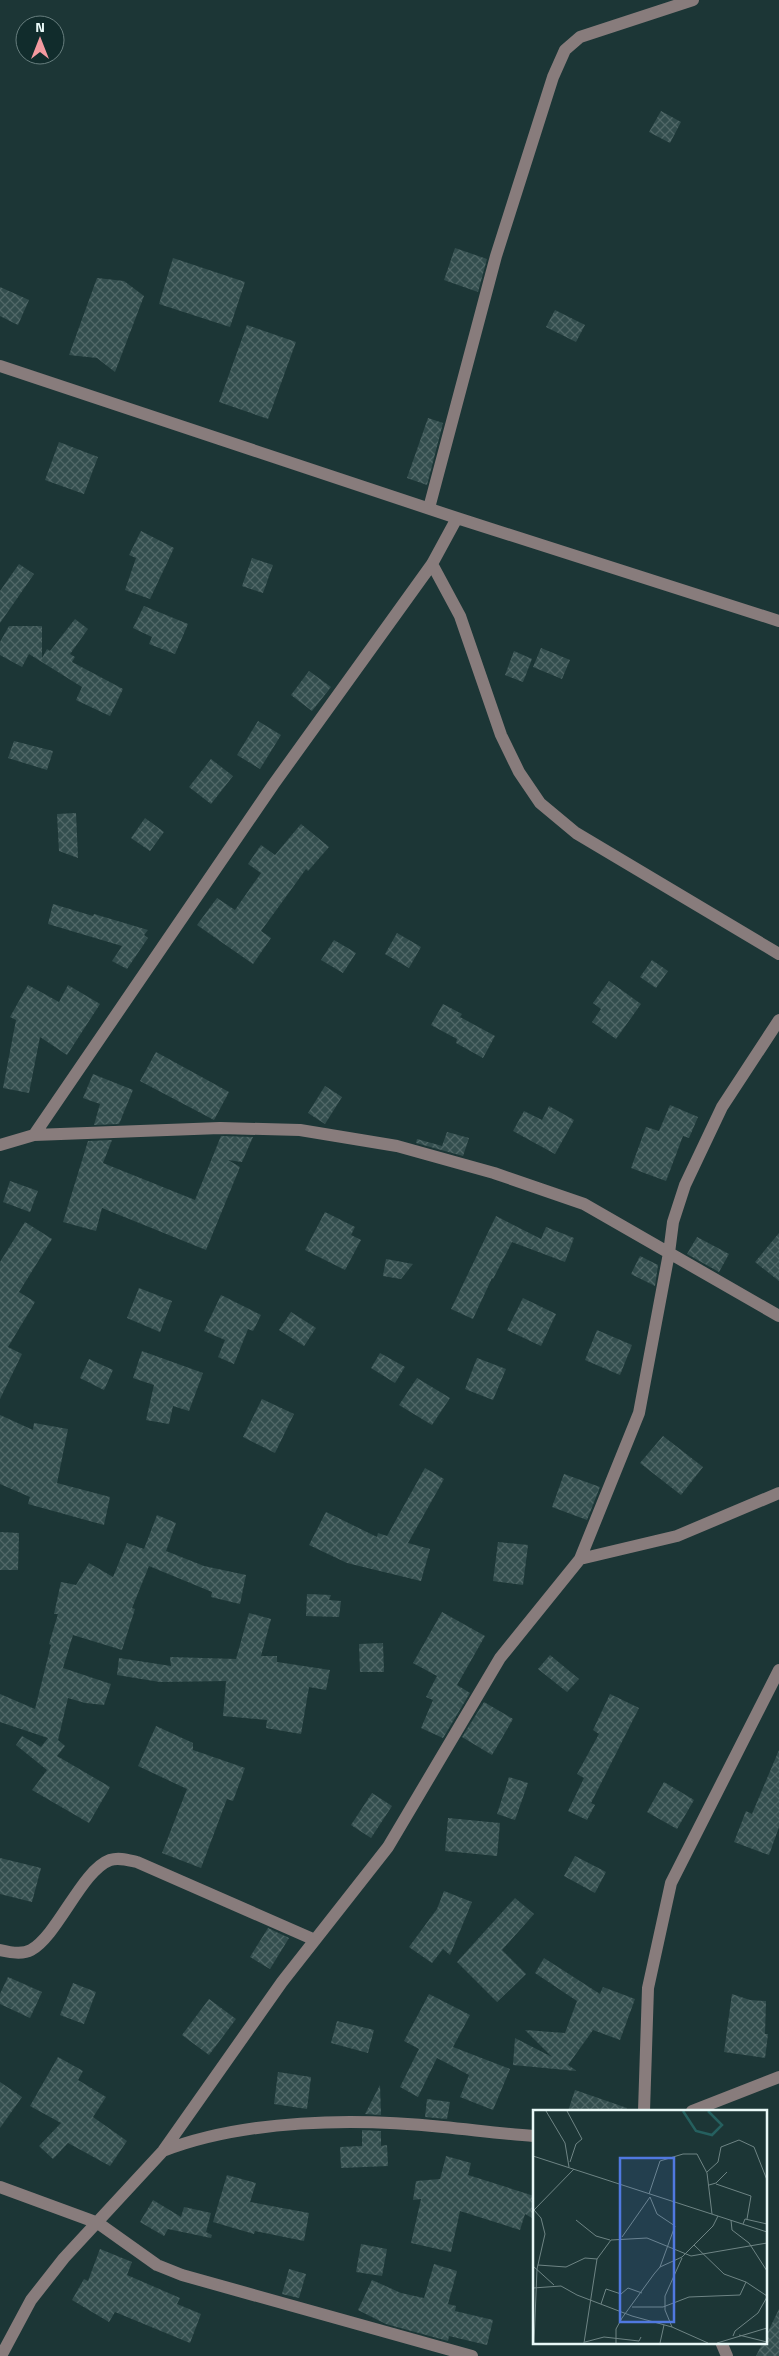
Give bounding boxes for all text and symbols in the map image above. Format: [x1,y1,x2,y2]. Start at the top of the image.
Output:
north arrow [15,15,65,65]
text: N [35,16,45,37]
inset map [533,2110,766,2344]

